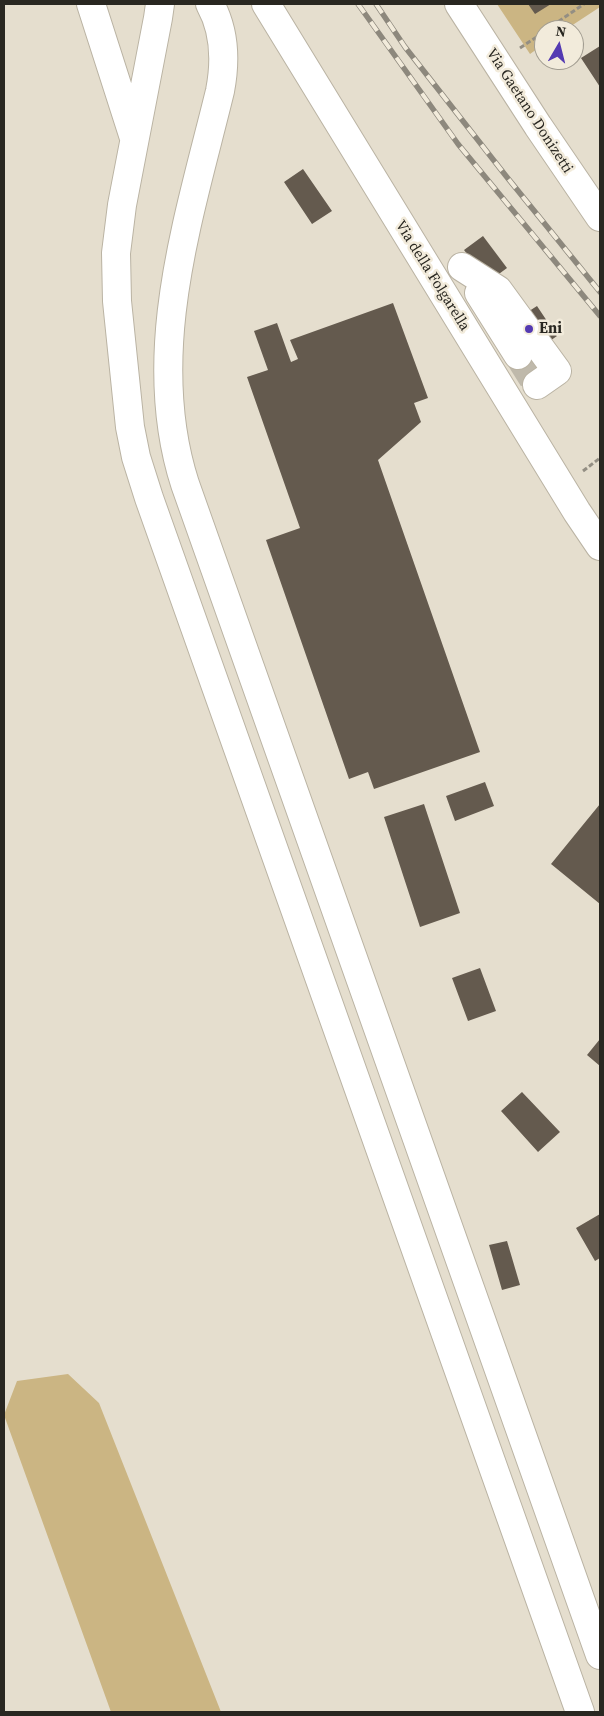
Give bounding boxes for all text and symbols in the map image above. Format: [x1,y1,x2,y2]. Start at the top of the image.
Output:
north arrow [534,20,584,70]
text: N [554,21,567,42]
street label: Via Gaetano Donizetti [482,45,576,177]
street label: Via della Folgarella [391,217,473,335]
place label: Eni [539,320,562,338]
marker: Eni [523,323,535,335]

